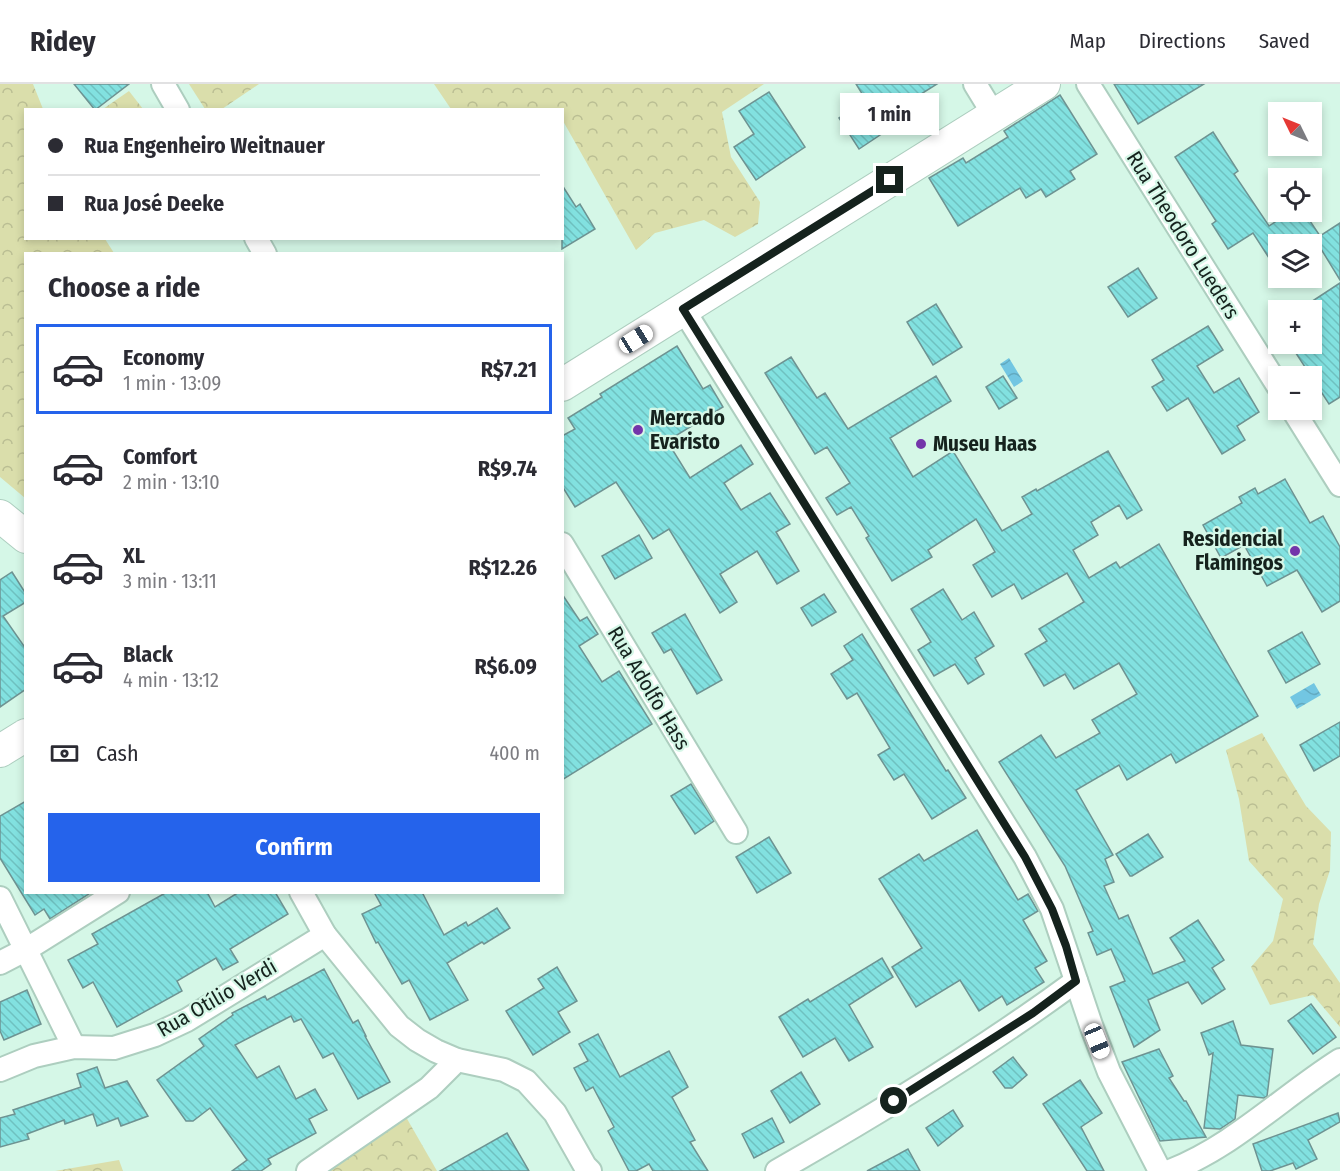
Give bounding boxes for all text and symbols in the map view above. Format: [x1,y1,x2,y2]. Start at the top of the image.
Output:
text: Ridey [30,25,96,58]
text: Map [1069,28,1106,54]
text: Directions [1139,28,1226,54]
text: Saved [1259,28,1310,54]
callout: 1 min [840,93,940,135]
text: 1 min [868,102,911,126]
north arrow [1268,102,1322,156]
map controls [1268,102,1322,420]
text: Rua Engenheiro Weitnauer [84,132,325,159]
street label: Rua Theodoro Lueders [1121,146,1245,324]
route end [876,166,903,193]
button: locate [1268,168,1322,222]
text: Rua José Deeke [84,190,224,217]
button: layers [1268,234,1322,288]
text: Choose a ride [48,272,200,304]
button: + [1268,300,1322,354]
car [616,322,656,356]
icon: car [51,342,105,396]
text: Economy [123,344,204,371]
text: R$7.21 [481,356,537,383]
button: − [1268,366,1322,420]
text: 1 min · 13:09 [123,371,221,395]
place label: Mercado Evaristo [650,405,725,455]
marker: Mercado Evaristo [631,423,645,437]
place label: Museu Haas [933,431,1037,457]
marker: Museu Haas [914,437,928,451]
icon: car [51,441,105,495]
text: Comfort [123,443,197,470]
text: R$9.74 [478,455,537,482]
text: 2 min · 13:10 [123,470,220,494]
place label: Residencial Flamingos [1183,526,1283,576]
icon: car [51,540,105,594]
text: XL [123,542,145,569]
marker: Residencial Flamingos [1288,544,1302,558]
text: R$12.26 [468,554,537,581]
text: 3 min · 13:11 [123,569,217,593]
street label: Rua Adolfo Hass [602,622,696,754]
icon: car [51,639,105,693]
text: Black [123,641,173,668]
text: R$6.09 [474,653,537,680]
text: 4 min · 13:12 [123,668,219,692]
icon: cash [48,737,81,770]
text: Cash [96,740,139,767]
text: 400 m [489,741,540,765]
button: Confirm [48,813,540,882]
street label: Rua Otílio Verdi [153,953,281,1043]
car [1082,1021,1112,1061]
route start [880,1087,907,1114]

